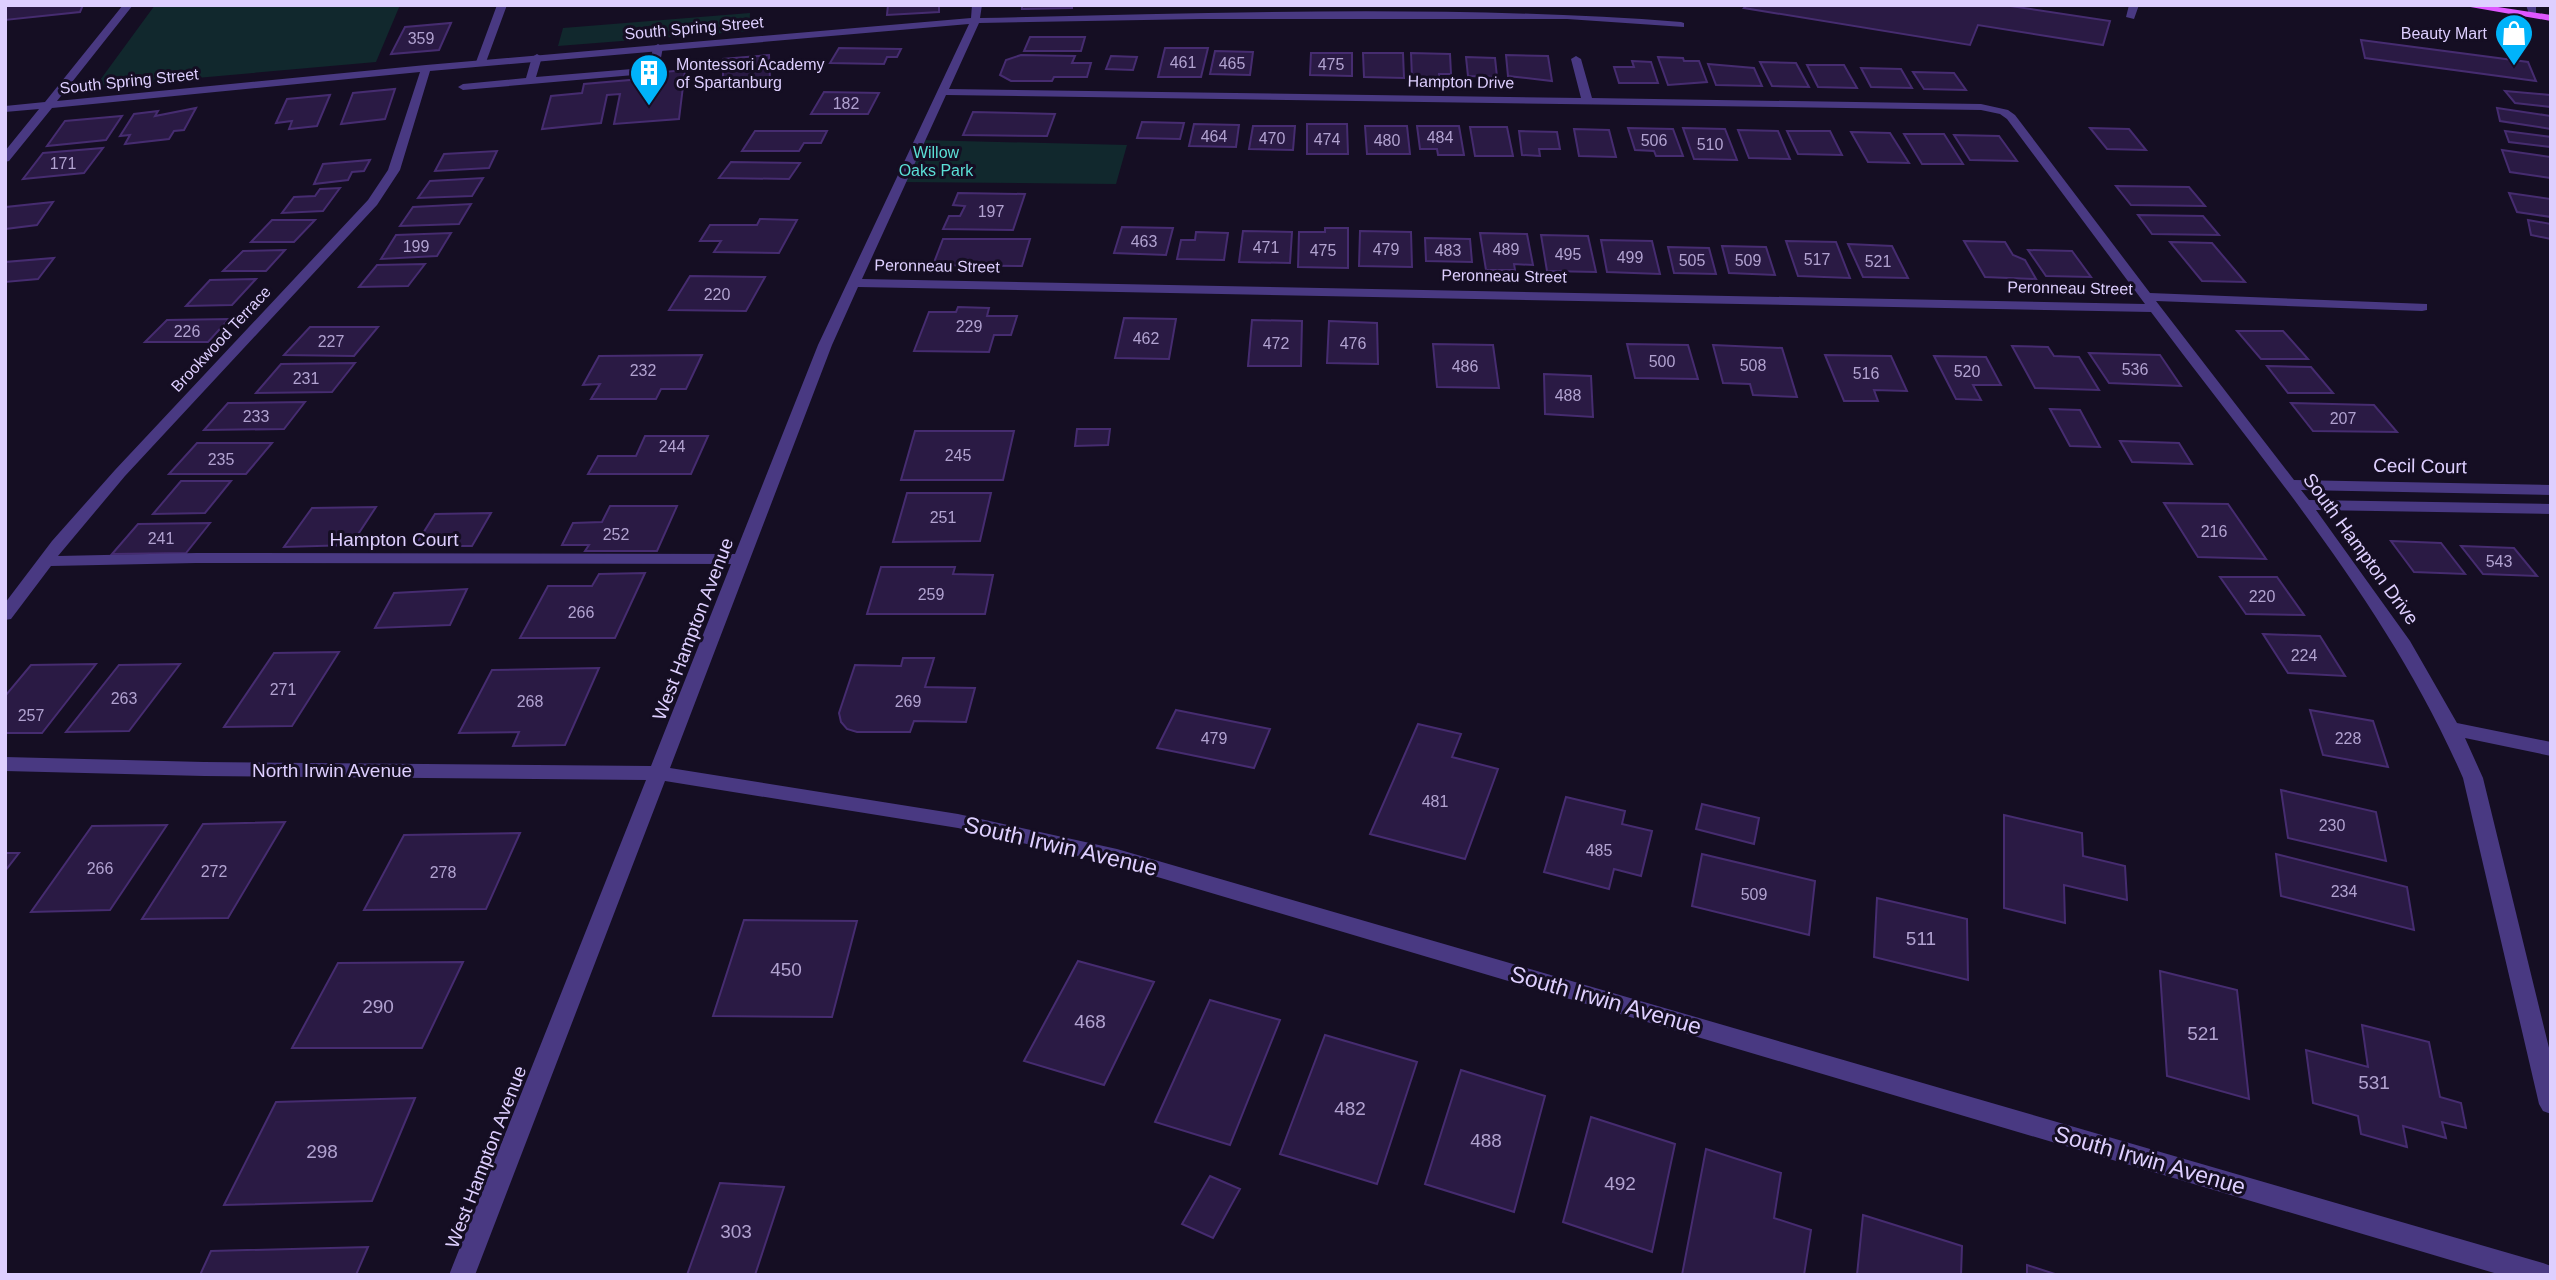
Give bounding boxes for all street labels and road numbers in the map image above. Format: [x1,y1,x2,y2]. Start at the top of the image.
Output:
street label: South Spring Street [624,13,765,43]
street label: South Spring Street [59,65,200,97]
street label: Hampton Drive [1408,73,1515,91]
street label: Peronneau Street [874,256,1000,276]
street label: Peronneau Street [1441,266,1567,286]
street label: Peronneau Street [2007,278,2133,298]
street label: Brookwood Terrace [168,283,274,395]
street label: Cecil Court [2373,455,2468,477]
street label: South Hampton Drive [2299,469,2423,629]
street label: Hampton Court [330,529,459,550]
street label: West Hampton Avenue [649,535,737,723]
street label: North Irwin Avenue [252,760,412,781]
street label: South Irwin Avenue [962,811,1160,881]
street label: South Irwin Avenue [1507,960,1705,1040]
street label: West Hampton Avenue [442,1063,530,1251]
street label: South Irwin Avenue [2051,1120,2249,1200]

